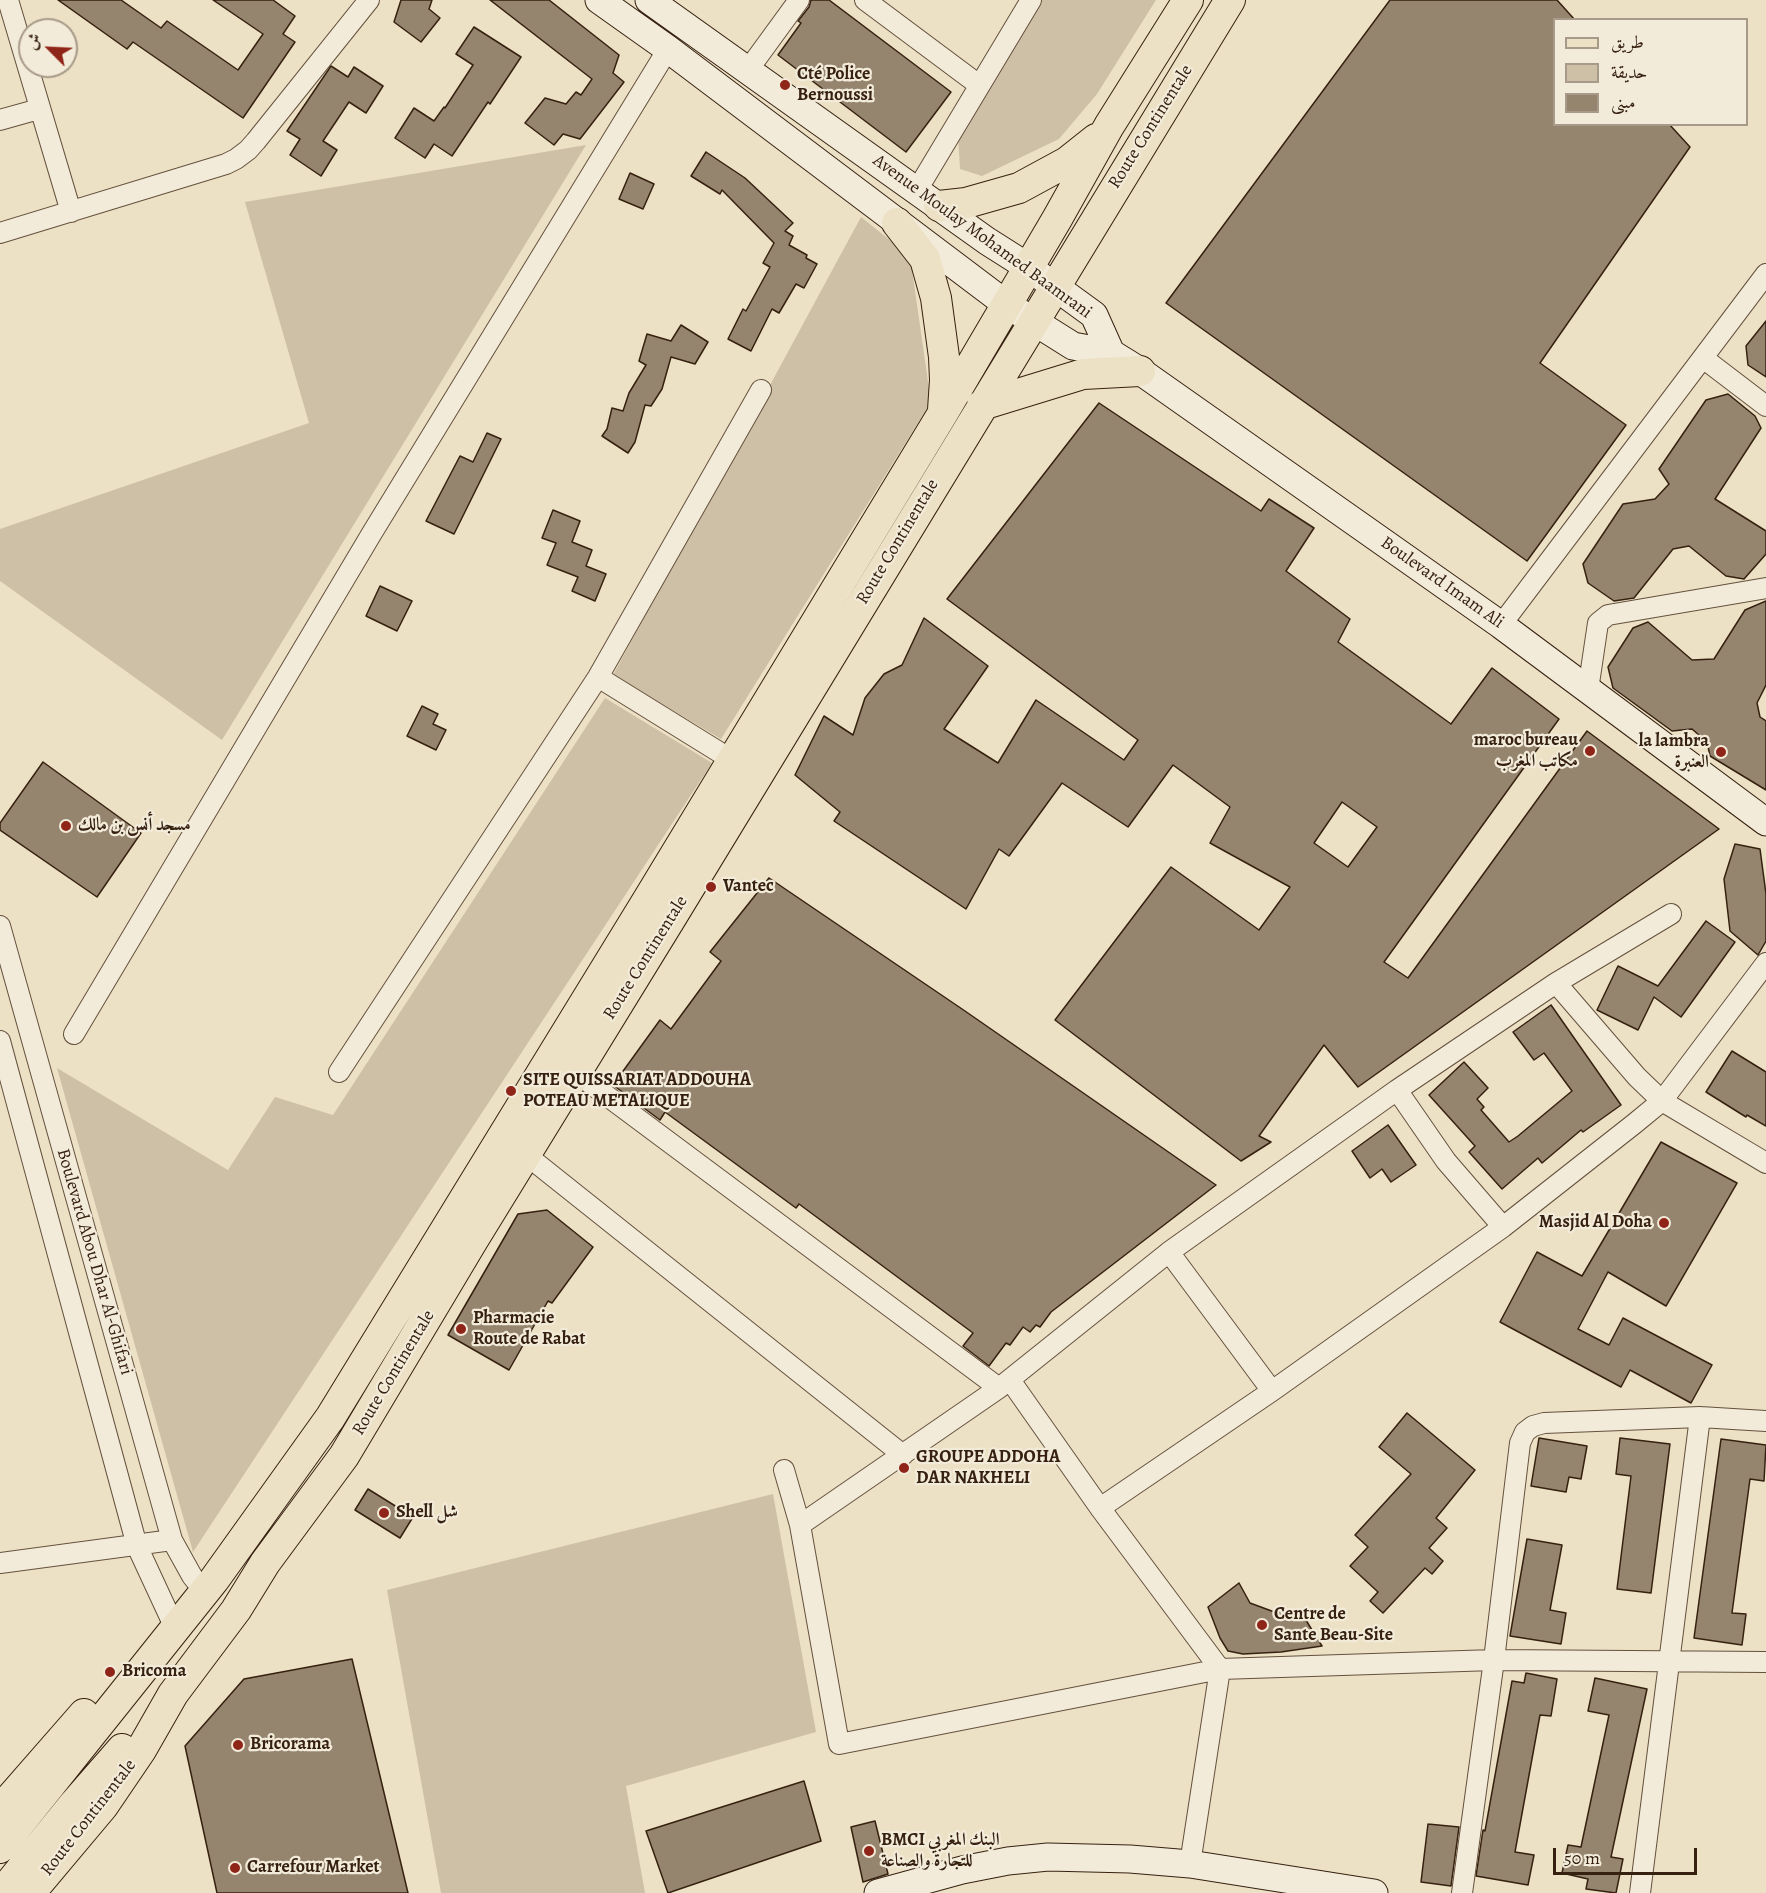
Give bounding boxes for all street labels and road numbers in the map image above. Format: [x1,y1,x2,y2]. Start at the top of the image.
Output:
street label: Route Continentale [1104,61,1198,193]
street label: Avenue Moulay Mohamed Baamrani [868,150,1096,324]
street label: Route Continentale [852,476,944,608]
street label: Boulevard Imam Ali [1376,532,1508,634]
street label: Route Continentale [599,892,693,1024]
street label: Boulevard Abou Dhar Al-Ghifari [51,1146,137,1378]
street label: Route Continentale [348,1307,440,1439]
street label: Route Continentale [37,1755,141,1881]

